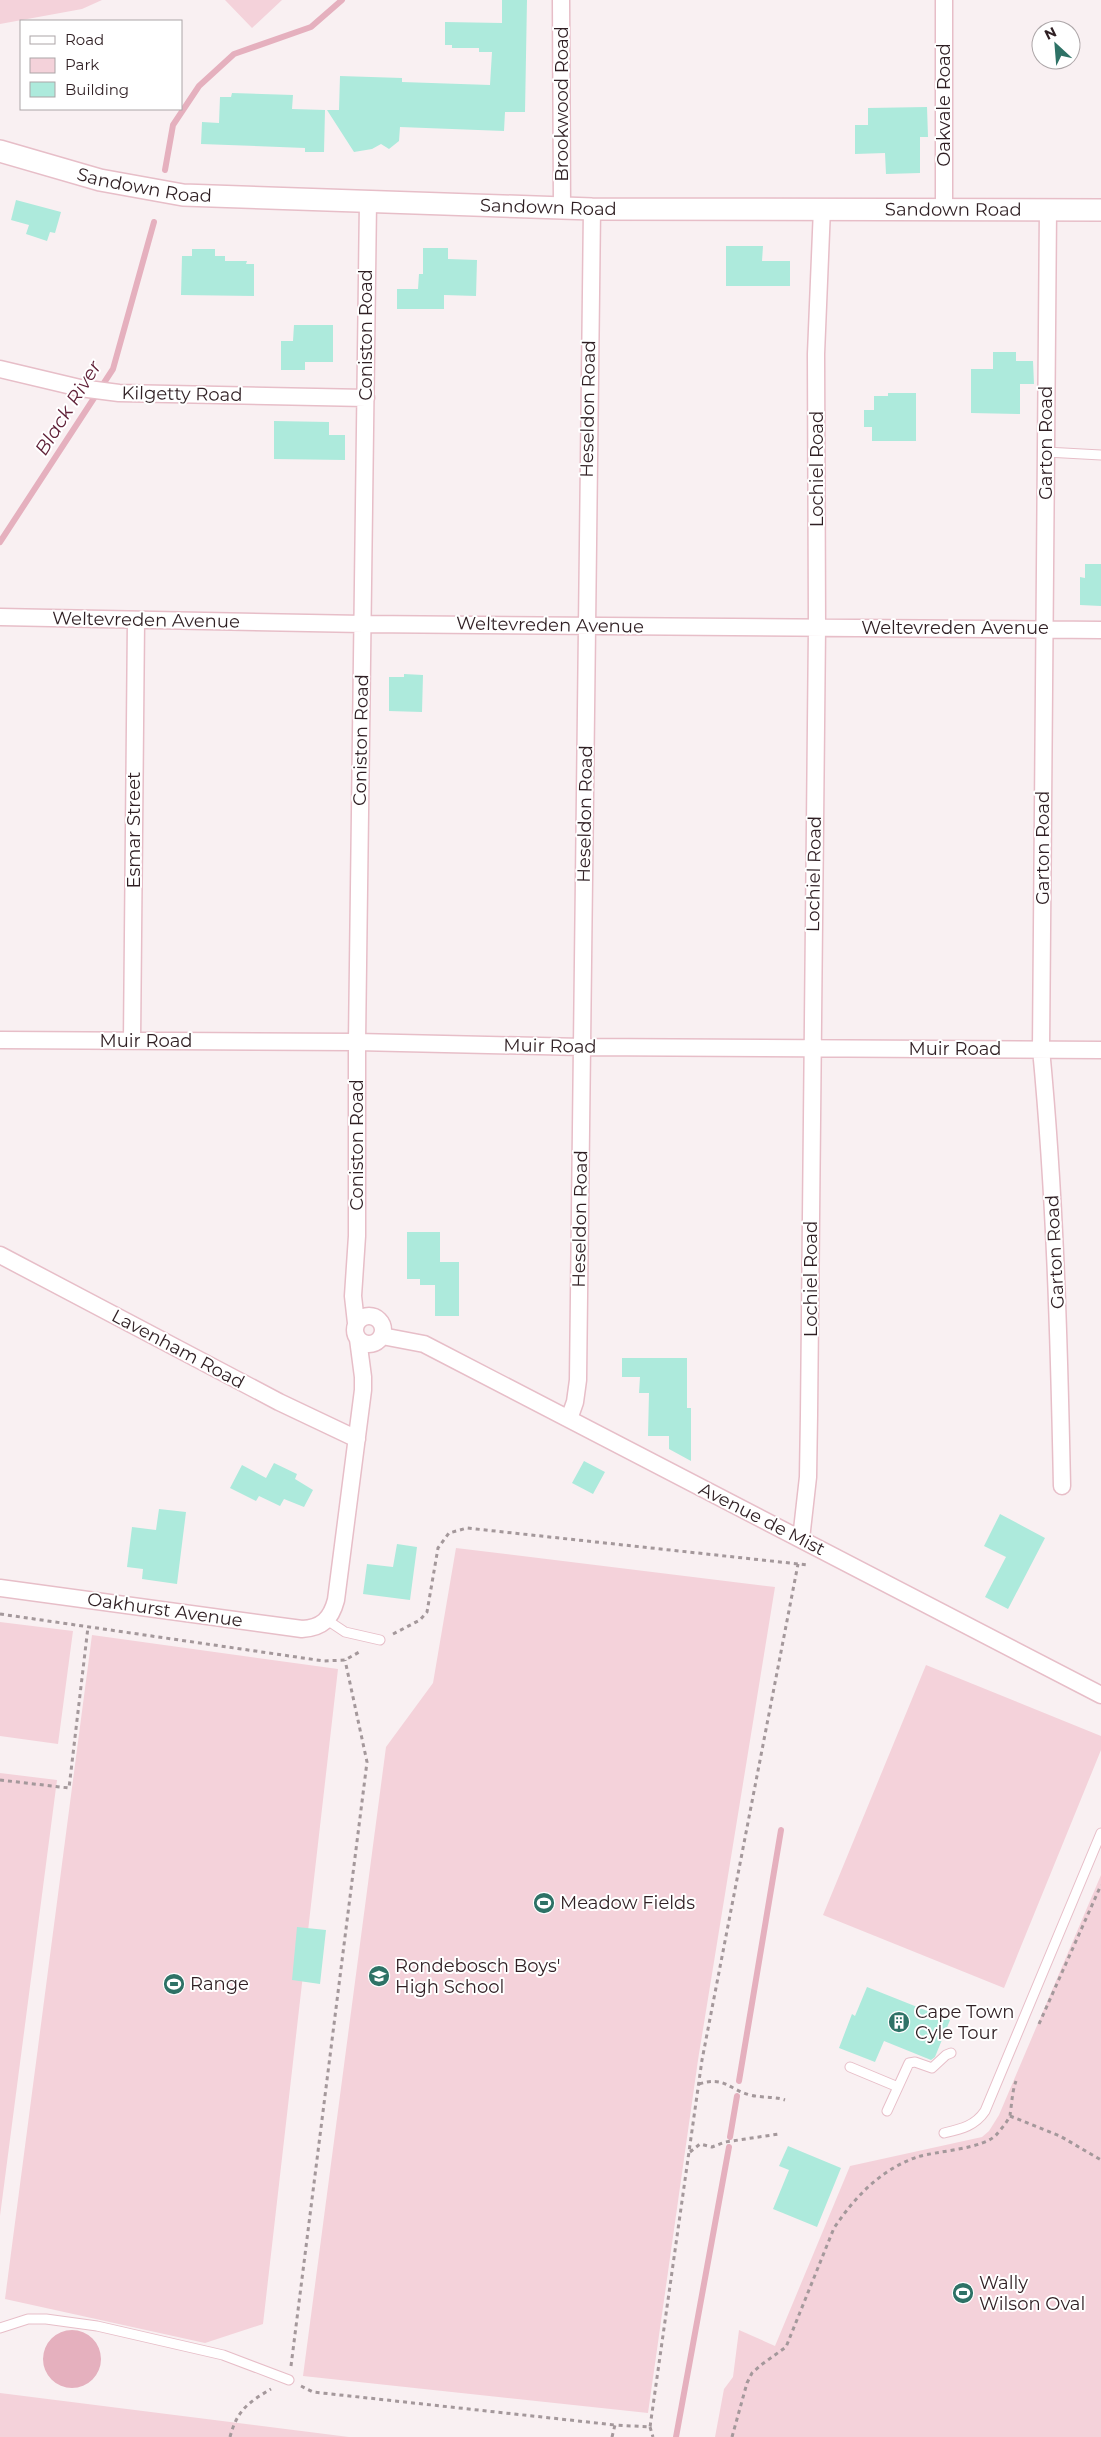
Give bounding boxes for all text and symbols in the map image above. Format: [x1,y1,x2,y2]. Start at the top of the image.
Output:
legend [20,20,182,110]
north arrow [1031,20,1081,70]
text: N [1041,23,1059,44]
street label: Brookwood Road [551,26,573,182]
text: Road [65,30,104,49]
street label: Oakvale Road [933,43,955,167]
text: Park [65,55,99,74]
text: Building [65,80,129,99]
street label: Sandown Road [74,163,212,207]
street label: Sandown Road [480,194,617,220]
street label: Sandown Road [885,199,1022,221]
street label: Coniston Road [355,269,377,401]
street label: Heseldon Road [576,340,600,478]
water label: Black River [30,356,106,460]
street label: Kilgetty Road [121,382,243,406]
street label: Garton Road [1035,386,1057,500]
street label: Lochiel Road [806,411,828,527]
street label: Weltevreden Avenue [52,607,240,633]
street label: Weltevreden Avenue [456,612,644,638]
street label: Weltevreden Avenue [861,617,1049,639]
street label: Coniston Road [349,674,373,806]
street label: Heseldon Road [573,745,597,883]
street label: Esmar Street [123,772,145,888]
street label: Garton Road [1032,791,1054,905]
street label: Lochiel Road [802,816,826,932]
street label: Muir Road [99,1030,193,1052]
street label: Muir Road [503,1034,597,1058]
street label: Muir Road [908,1038,1002,1060]
street label: Coniston Road [346,1079,368,1211]
street label: Heseldon Road [568,1150,592,1288]
street label: Garton Road [1041,1194,1069,1310]
street label: Lochiel Road [800,1221,822,1337]
street label: Lavenham Road [108,1305,248,1393]
street label: Avenue de Mist [695,1478,829,1560]
street label: Oakhurst Avenue [86,1588,244,1632]
sports icon: Meadow Fields [532,1891,556,1915]
place label: Meadow Fields [560,1892,695,1914]
place label: Rondebosch Boys' High School [395,1955,560,1998]
school or university icon: Rondebosch Boys' High School [367,1964,391,1988]
sports icon: Range [162,1972,186,1996]
place label: Range [190,1973,249,1995]
place label: Cape Town Cyle Tour [915,2001,1014,2044]
building icon: Cape Town Cyle Tour [887,2010,911,2034]
place label: Wally Wilson Oval [979,2272,1085,2315]
sports icon: Wally Wilson Oval [951,2281,975,2305]

